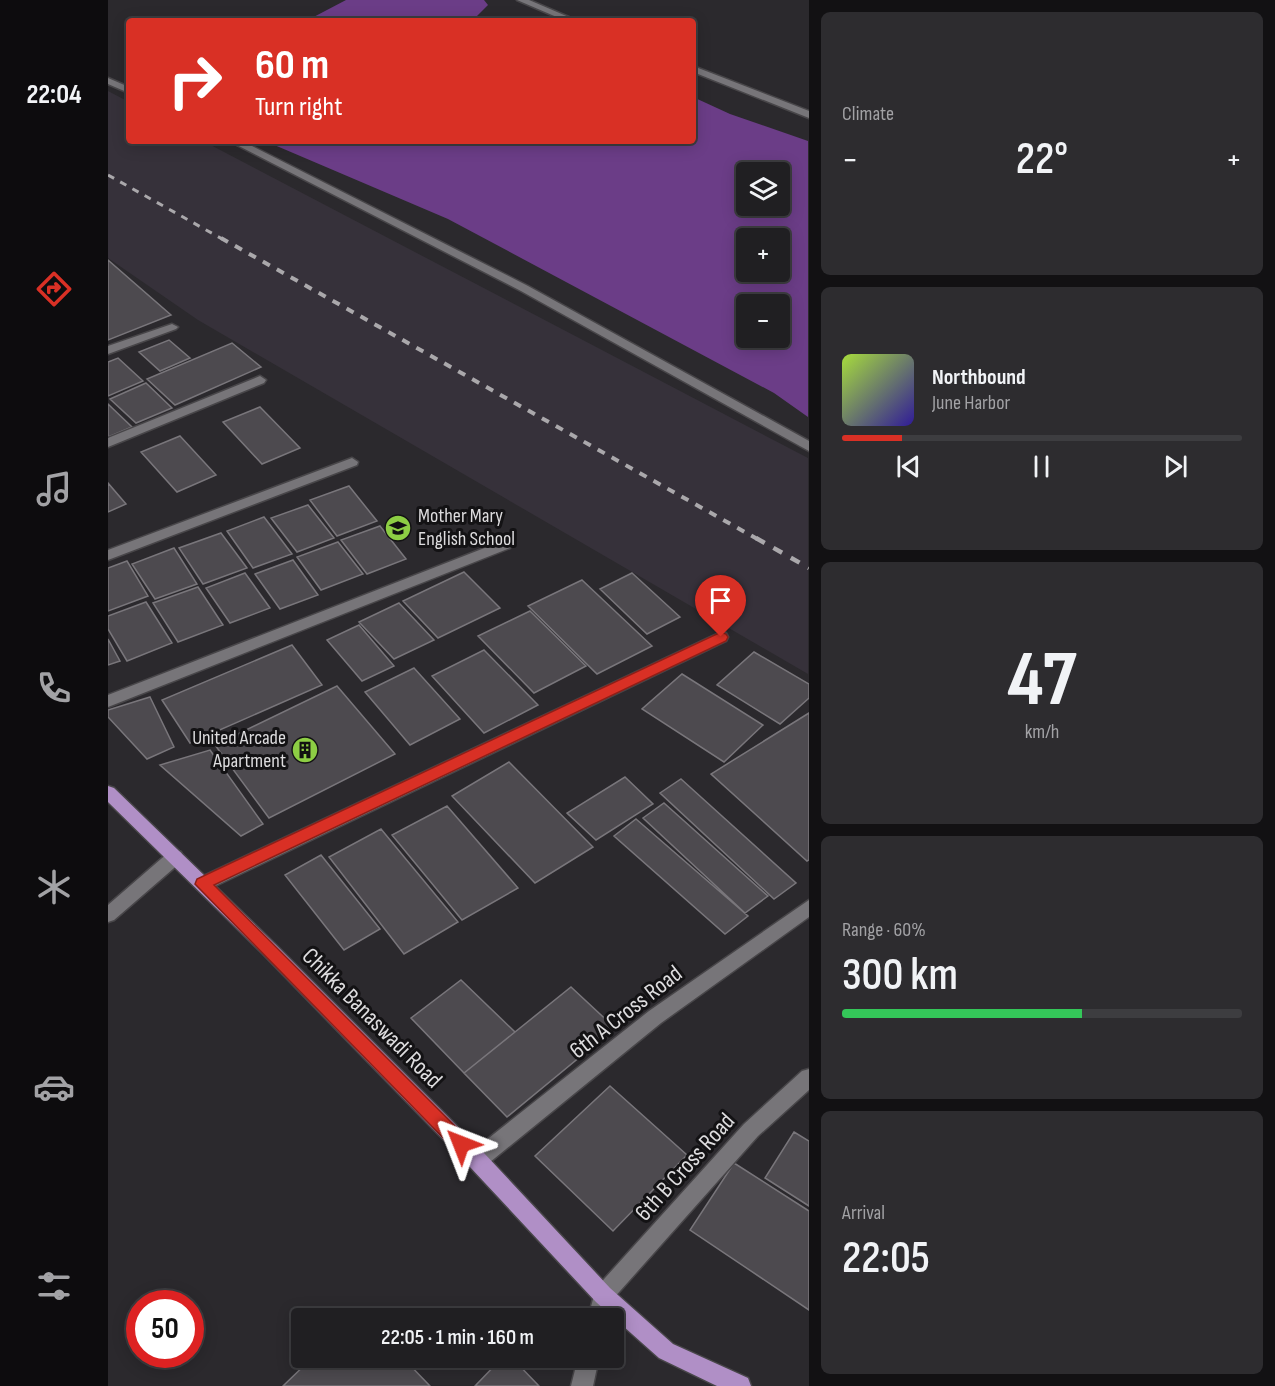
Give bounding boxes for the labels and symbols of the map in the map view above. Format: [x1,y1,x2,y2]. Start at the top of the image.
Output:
place label: Mother Mary English School [418,504,515,551]
school or university icon: Mother Mary English School [383,513,413,543]
pin [695,575,746,637]
place label: United Arcade Apartment [192,726,286,773]
building icon: United Arcade Apartment [290,735,320,765]
street label: Chikka Banaswadi Road [296,942,448,1094]
street label: 6th A Cross Road [564,959,688,1065]
street label: 6th B Cross Road [629,1107,741,1227]
position arrow [429,1112,493,1176]
speed limit sign: 50 [126,1290,204,1368]

